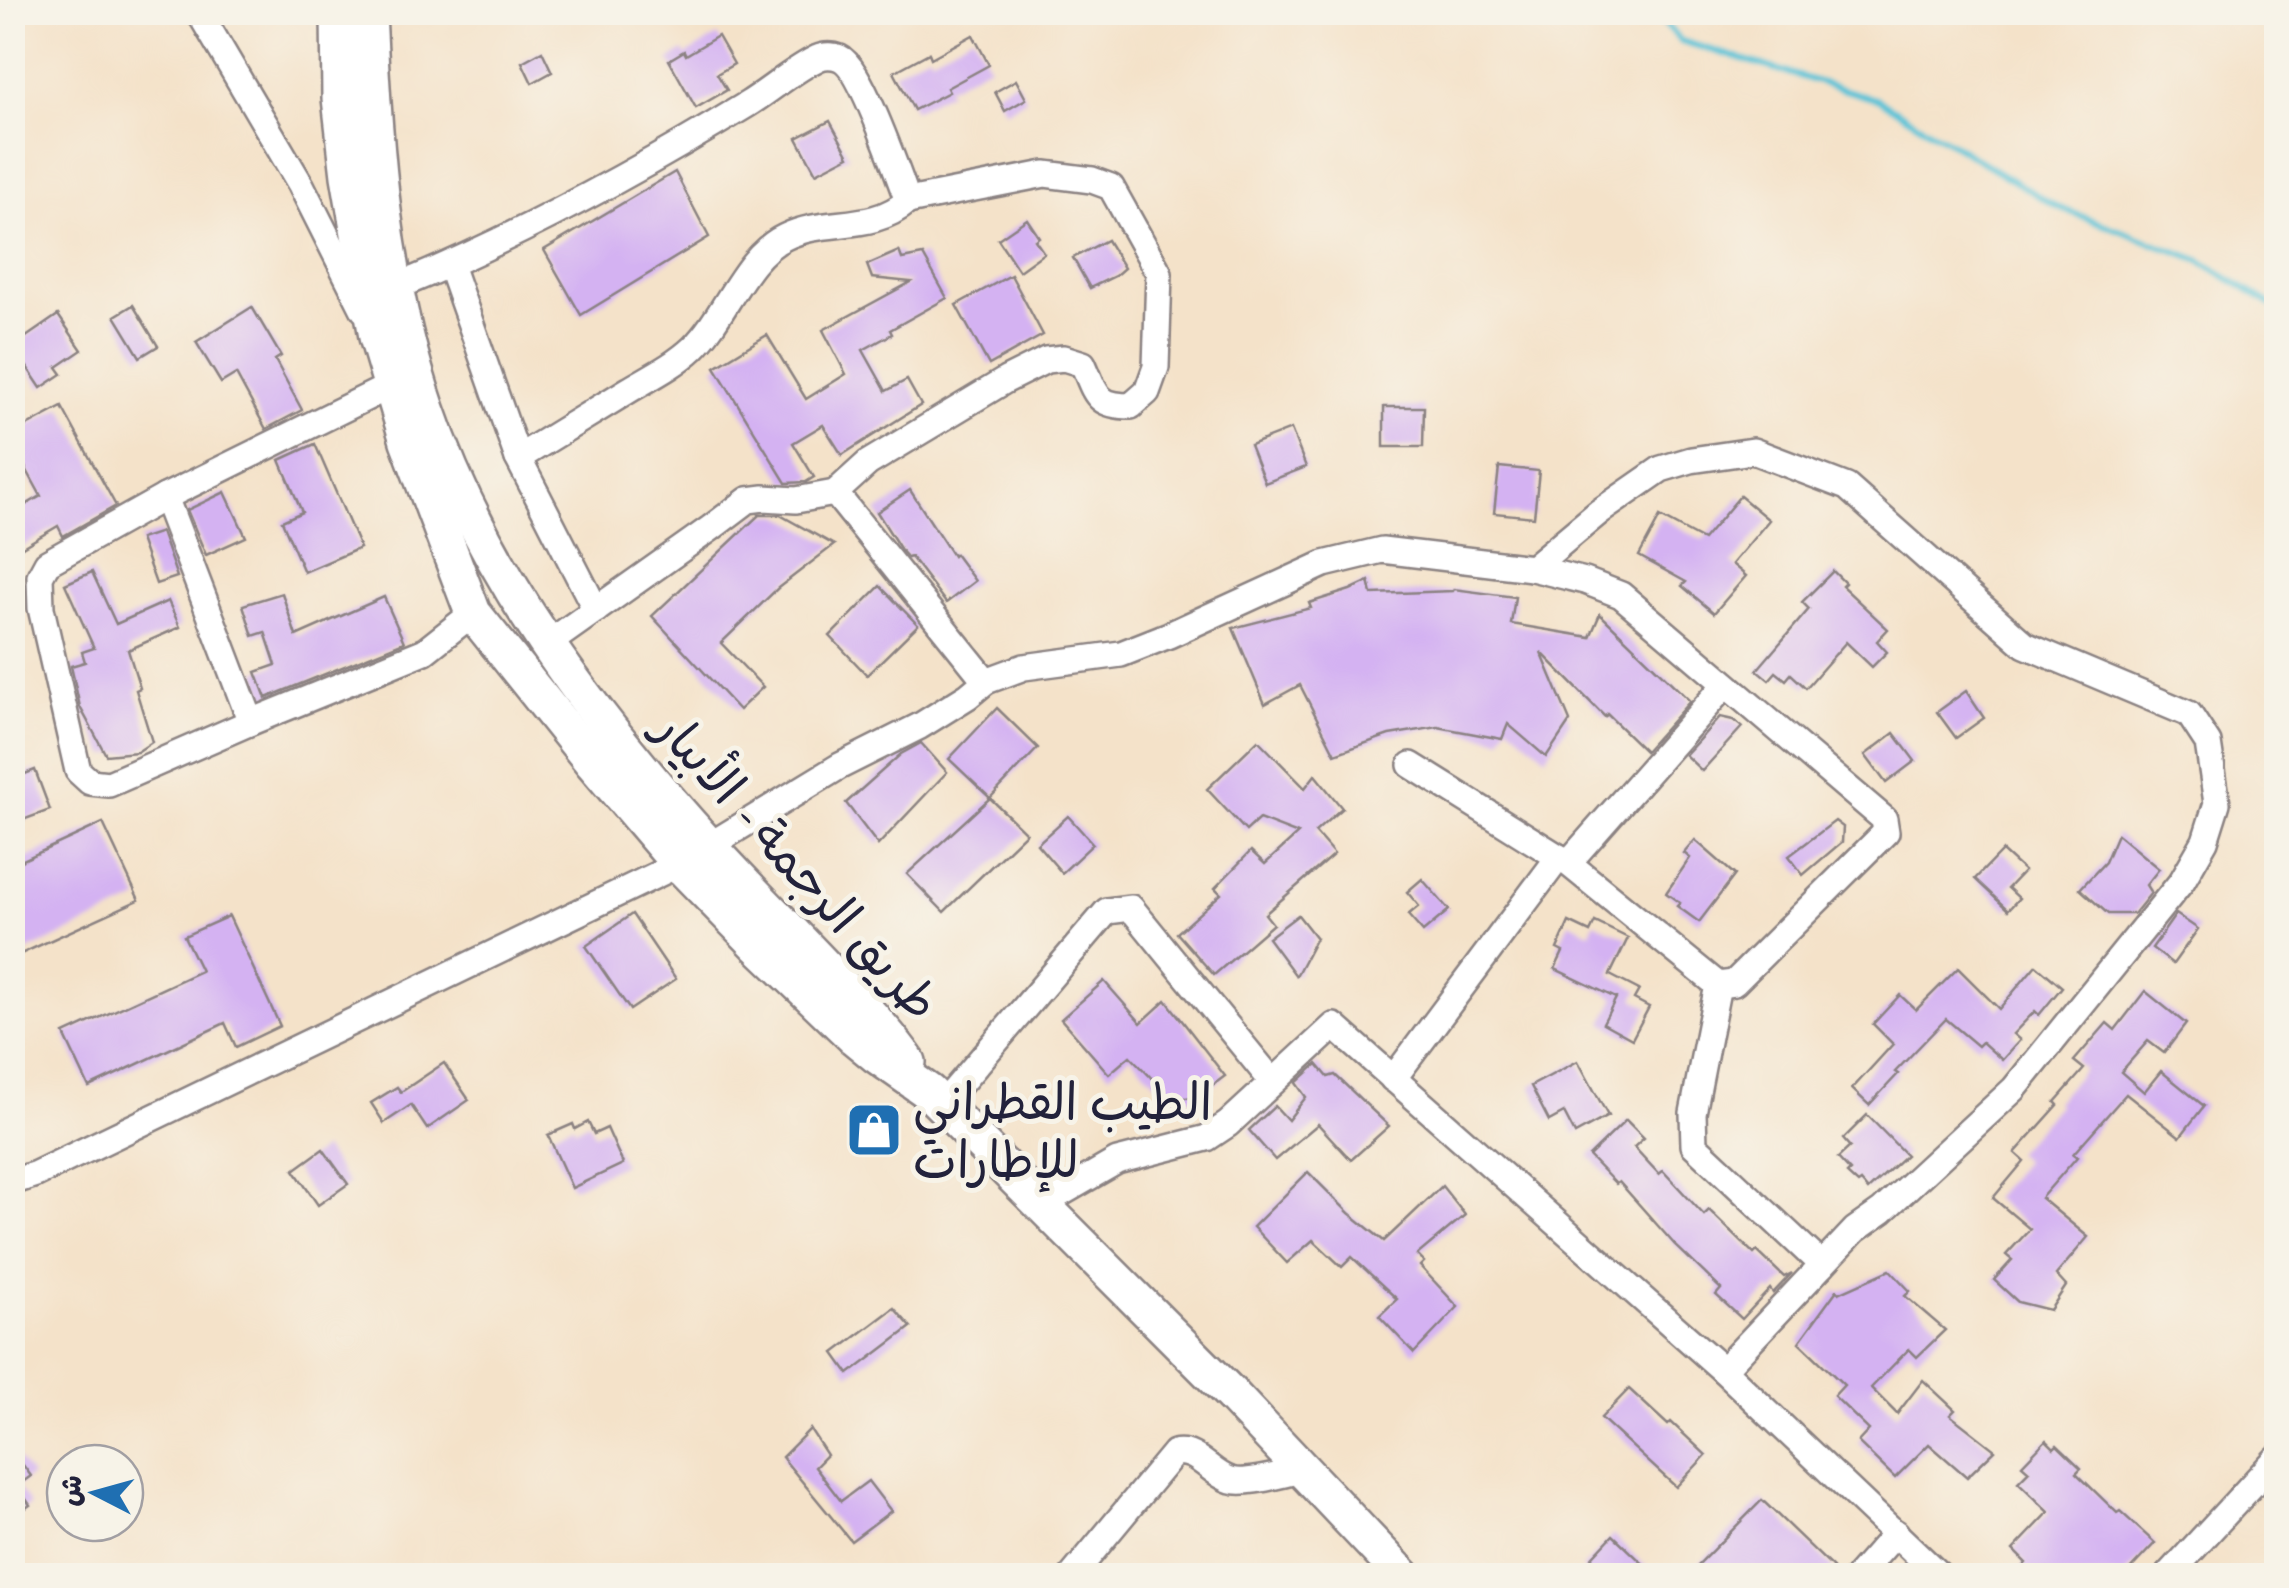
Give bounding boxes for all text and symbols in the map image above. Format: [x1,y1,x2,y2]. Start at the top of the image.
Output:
street label: طريق الرجمة - الأبيار [638,694,953,1034]
place label: الطيب القطراني للإطارات [913,1071,1212,1193]
shop icon: الطيب القطراني للإطارات [844,1100,904,1160]
north arrow [45,1443,145,1543]
text: ش [52,1473,90,1508]

